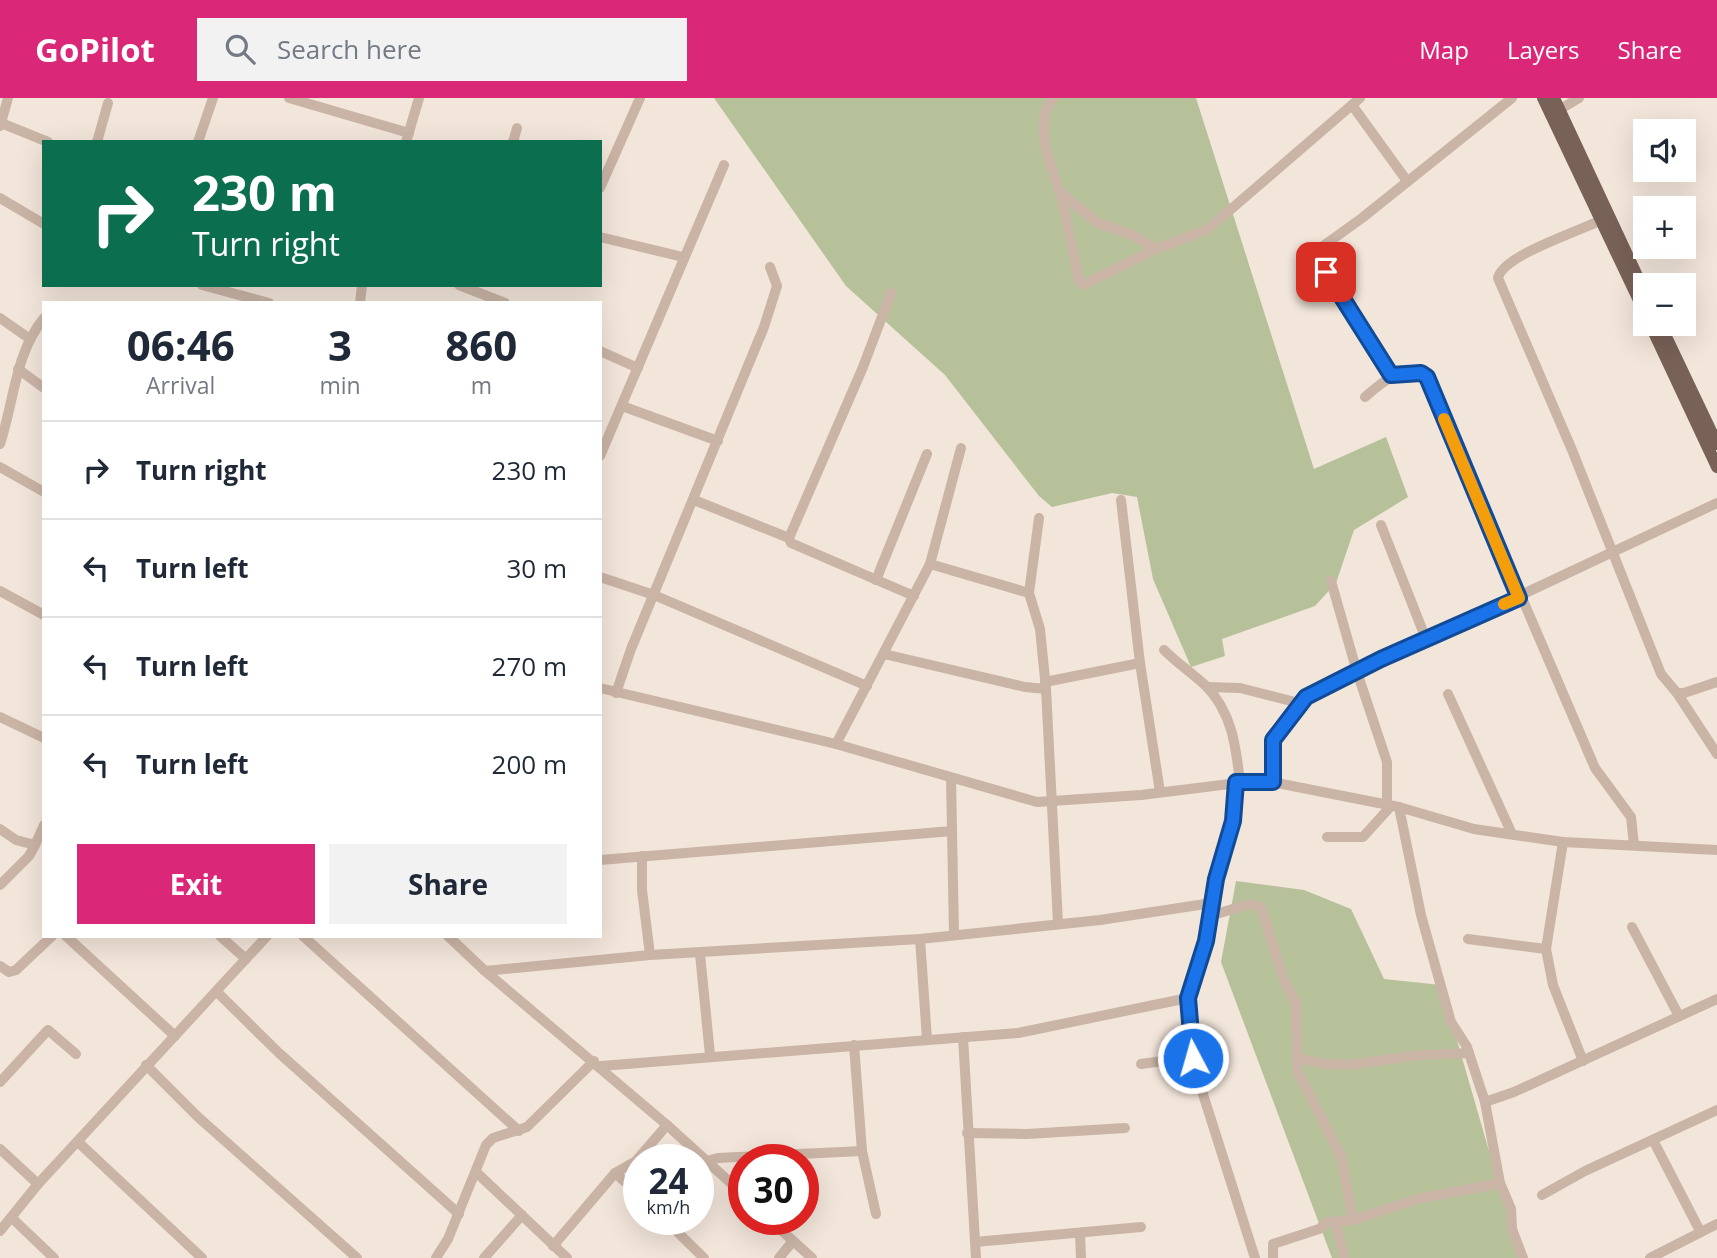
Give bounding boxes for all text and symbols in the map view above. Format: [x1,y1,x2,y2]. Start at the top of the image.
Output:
search box [197,18,687,81]
text: GoPilot [35,27,155,72]
icon: search [221,30,259,68]
text: Search here [277,31,422,67]
text: Map [1419,33,1469,66]
text: Layers [1507,33,1580,66]
text: Share [1618,33,1682,66]
map controls [1633,119,1696,336]
button: sound [1633,119,1696,182]
text: 230 m [192,159,337,225]
icon: right [77,168,168,259]
button: + [1633,196,1696,259]
text: Turn right [192,222,340,265]
pin [1296,242,1356,302]
icon: arrive [1307,253,1345,291]
button: − [1633,273,1696,336]
text: 06:46 [127,316,235,373]
text: 3 [328,316,352,373]
text: 860 [445,316,517,373]
text: Arrival [146,369,215,401]
text: min [319,369,361,401]
text: m [471,369,492,401]
icon: right [77,451,115,489]
text: Turn right [136,452,267,488]
text: 230 m [492,452,567,488]
icon: left [77,549,115,587]
text: Turn left [136,550,248,586]
text: 30 m [506,550,567,586]
icon: left [77,647,115,685]
text: Turn left [136,648,248,684]
text: 270 m [492,648,567,684]
icon: left [77,745,115,783]
text: Turn left [136,746,248,782]
text: 200 m [492,746,567,782]
button: Exit [77,844,315,924]
button: Share [329,844,567,924]
position arrow [1156,1021,1230,1095]
speed limit sign: 30 [728,1144,819,1235]
text: 24 [648,1157,689,1204]
text: km/h [647,1195,690,1219]

